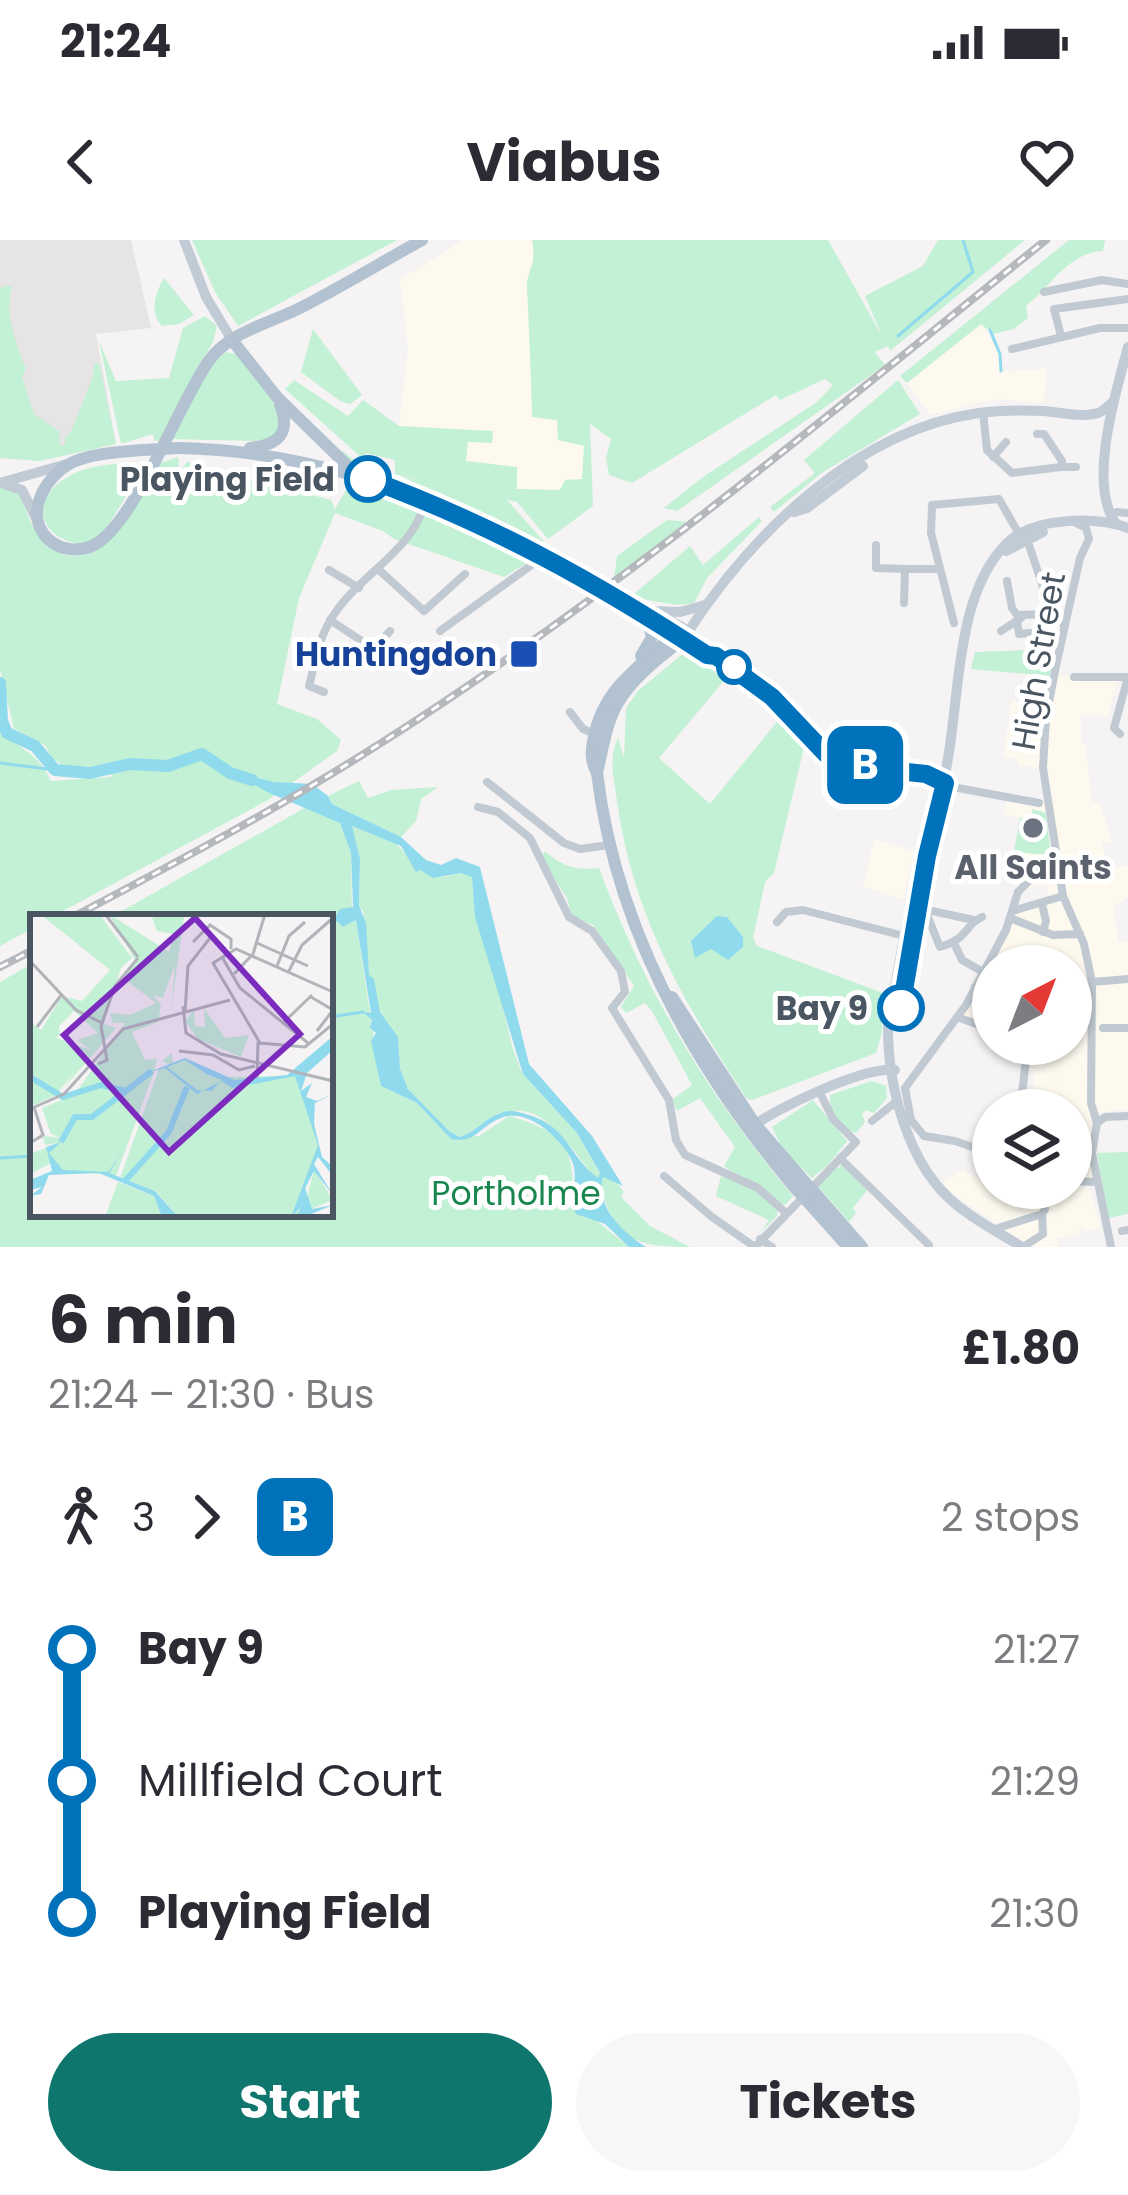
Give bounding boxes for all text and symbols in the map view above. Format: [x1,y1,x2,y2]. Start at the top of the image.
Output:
text: 21:24 [60,10,172,73]
text: Viabus [466,124,662,200]
icon: back [48,129,114,195]
icon: heart [1014,129,1080,195]
place label: Playing Field [120,456,335,503]
marker: Playing Field [346,457,390,501]
street label: High Street [1000,568,1077,754]
place label: Huntingdon [295,631,497,678]
marker: Huntingdon [508,638,540,670]
unlabelled marker [718,651,750,683]
line badge: B [826,726,904,804]
text: B [851,735,879,794]
marker: All Saints [1020,815,1046,841]
place label: All Saints [954,844,1112,891]
inset map [30,914,333,1217]
north arrow [972,945,1092,1065]
map controls [972,945,1092,1209]
place label: Bay 9 [776,985,868,1032]
marker: Bay 9 [879,986,923,1030]
button: layers [972,1089,1092,1209]
park label: Portholme [431,1170,601,1217]
text: 6 min [48,1274,238,1366]
text: £1.80 [962,1317,1080,1380]
text: 21:24 – 21:30 · Bus [48,1367,374,1422]
icon: walk [48,1484,114,1550]
icon: forward [173,1484,239,1550]
text: B [281,1487,309,1546]
text: 3 [132,1490,155,1545]
text: 2 stops [941,1490,1080,1545]
text: Bay 9 [138,1617,264,1680]
text: 21:27 [993,1622,1080,1677]
text: Millfield Court [138,1749,443,1812]
text: 21:29 [990,1754,1080,1809]
text: Playing Field [138,1881,432,1944]
text: 21:30 [989,1886,1080,1941]
button: Start [48,2033,552,2171]
button: Tickets [576,2033,1080,2171]

